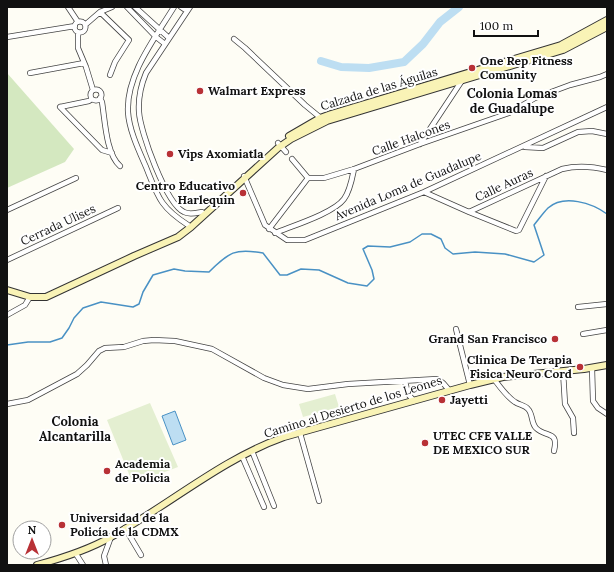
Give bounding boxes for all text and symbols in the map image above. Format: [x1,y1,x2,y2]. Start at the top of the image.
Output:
scale bar [474,12,538,38]
text: 100 m [480,18,513,33]
place label: One Rep Fitness Comunity [480,53,573,82]
street label: Calzada de las Águilas [319,63,440,113]
marker: One Rep Fitness Comunity [467,63,477,73]
place label: Walmart Express [208,83,306,98]
district label: Colonia Lomas de Guadalupe [467,85,557,117]
marker: Walmart Express [195,86,205,96]
street label: Calle Halcones [370,116,452,159]
place label: Vips Axomiatla [178,146,264,161]
street label: Avenida Loma de Guadalupe [331,148,484,224]
marker: Vips Axomiatla [165,149,175,159]
street label: Calle Auras [472,164,536,205]
place label: Centro Educativo Harlequin [136,178,235,207]
marker: Centro Educativo Harlequin [238,188,248,198]
street label: Cerrada Ulises [18,200,98,249]
place label: Grand San Francisco [429,331,547,346]
marker: Grand San Francisco [550,334,560,344]
place label: Clinica De Terapia Fisica Neuro Cord [467,352,573,381]
marker: Clinica De Terapia Fisica Neuro Cord [575,362,585,372]
street label: Camino al Desierto de los Leones [262,372,444,441]
place label: Jayetti [450,392,488,407]
marker: Jayetti [437,395,447,405]
district label: Colonia Alcantarilla [39,413,111,445]
place label: UTEC CFE VALLE DE MEXICO SUR [433,428,532,457]
marker: UTEC CFE VALLE DE MEXICO SUR [420,438,430,448]
place label: Academia de Policia [115,456,171,485]
marker: Academia de Policia [102,466,112,476]
place label: Universidad de la Policía de la CDMX [70,510,179,539]
north arrow [12,520,52,560]
marker: Universidad de la Policía de la CDMX [57,520,67,530]
text: N [28,523,37,537]

